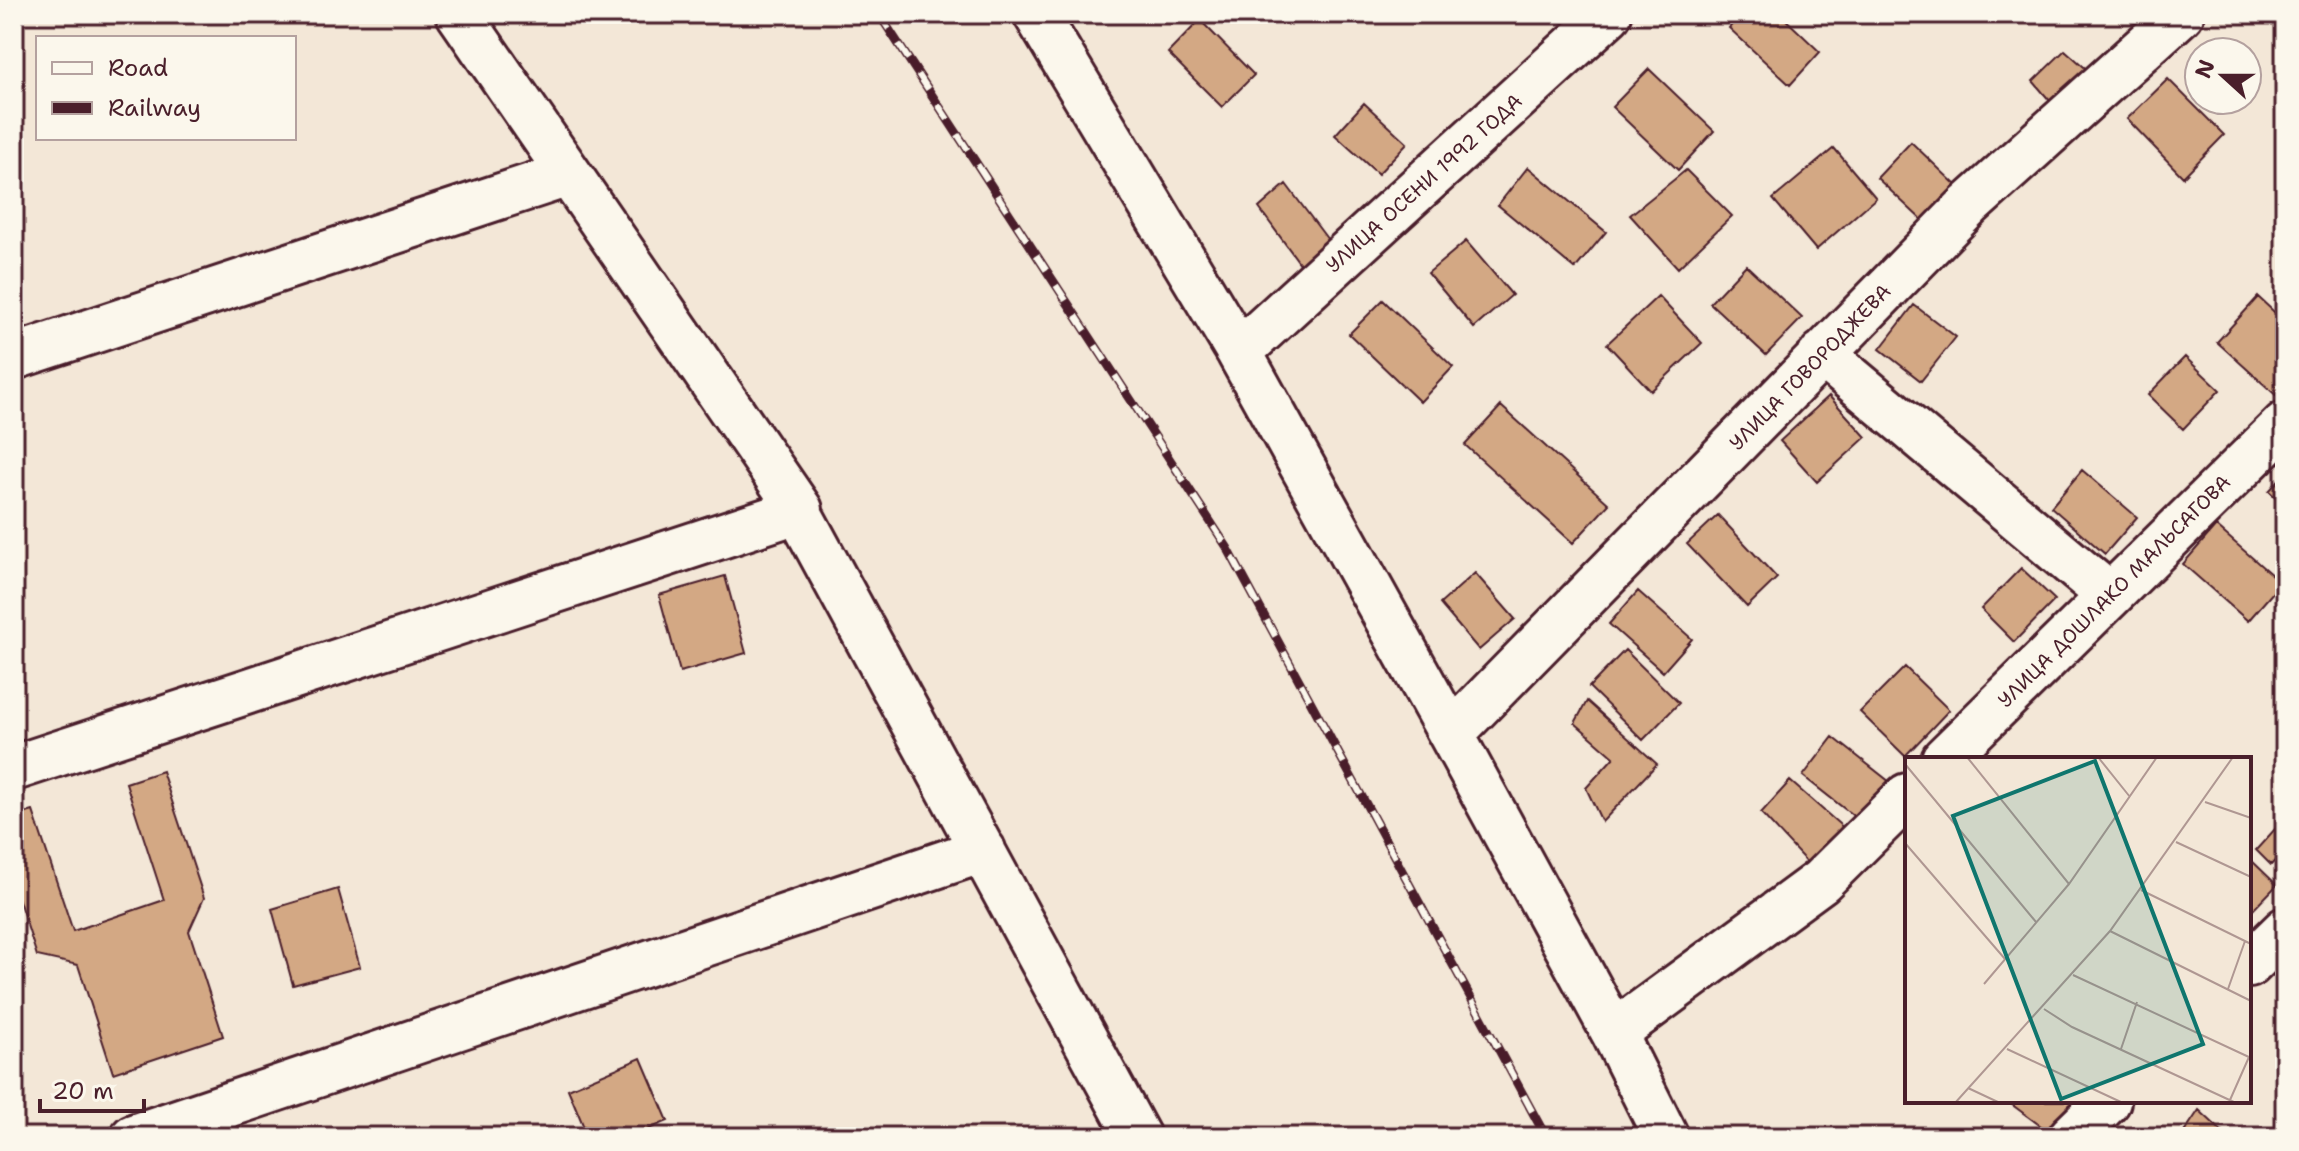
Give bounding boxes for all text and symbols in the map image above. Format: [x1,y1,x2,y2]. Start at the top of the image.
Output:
legend [36,36,296,140]
north arrow [2183,36,2263,116]
text: Road [108,52,168,84]
text: N [2188,56,2221,82]
street label: УЛИЦА ОСЕНИ 1992 ГОДА [1320,88,1528,278]
text: Railway [108,92,201,124]
street label: УЛИЦА ГОВОРОДЖЕВА [1724,278,1896,456]
street label: УЛИЦА ДОШЛАКО МАЛЬСАГОВА [1992,469,2236,713]
inset map [1905,757,2251,1103]
scale bar [40,1063,144,1113]
text: 20 m [52,1075,114,1107]

